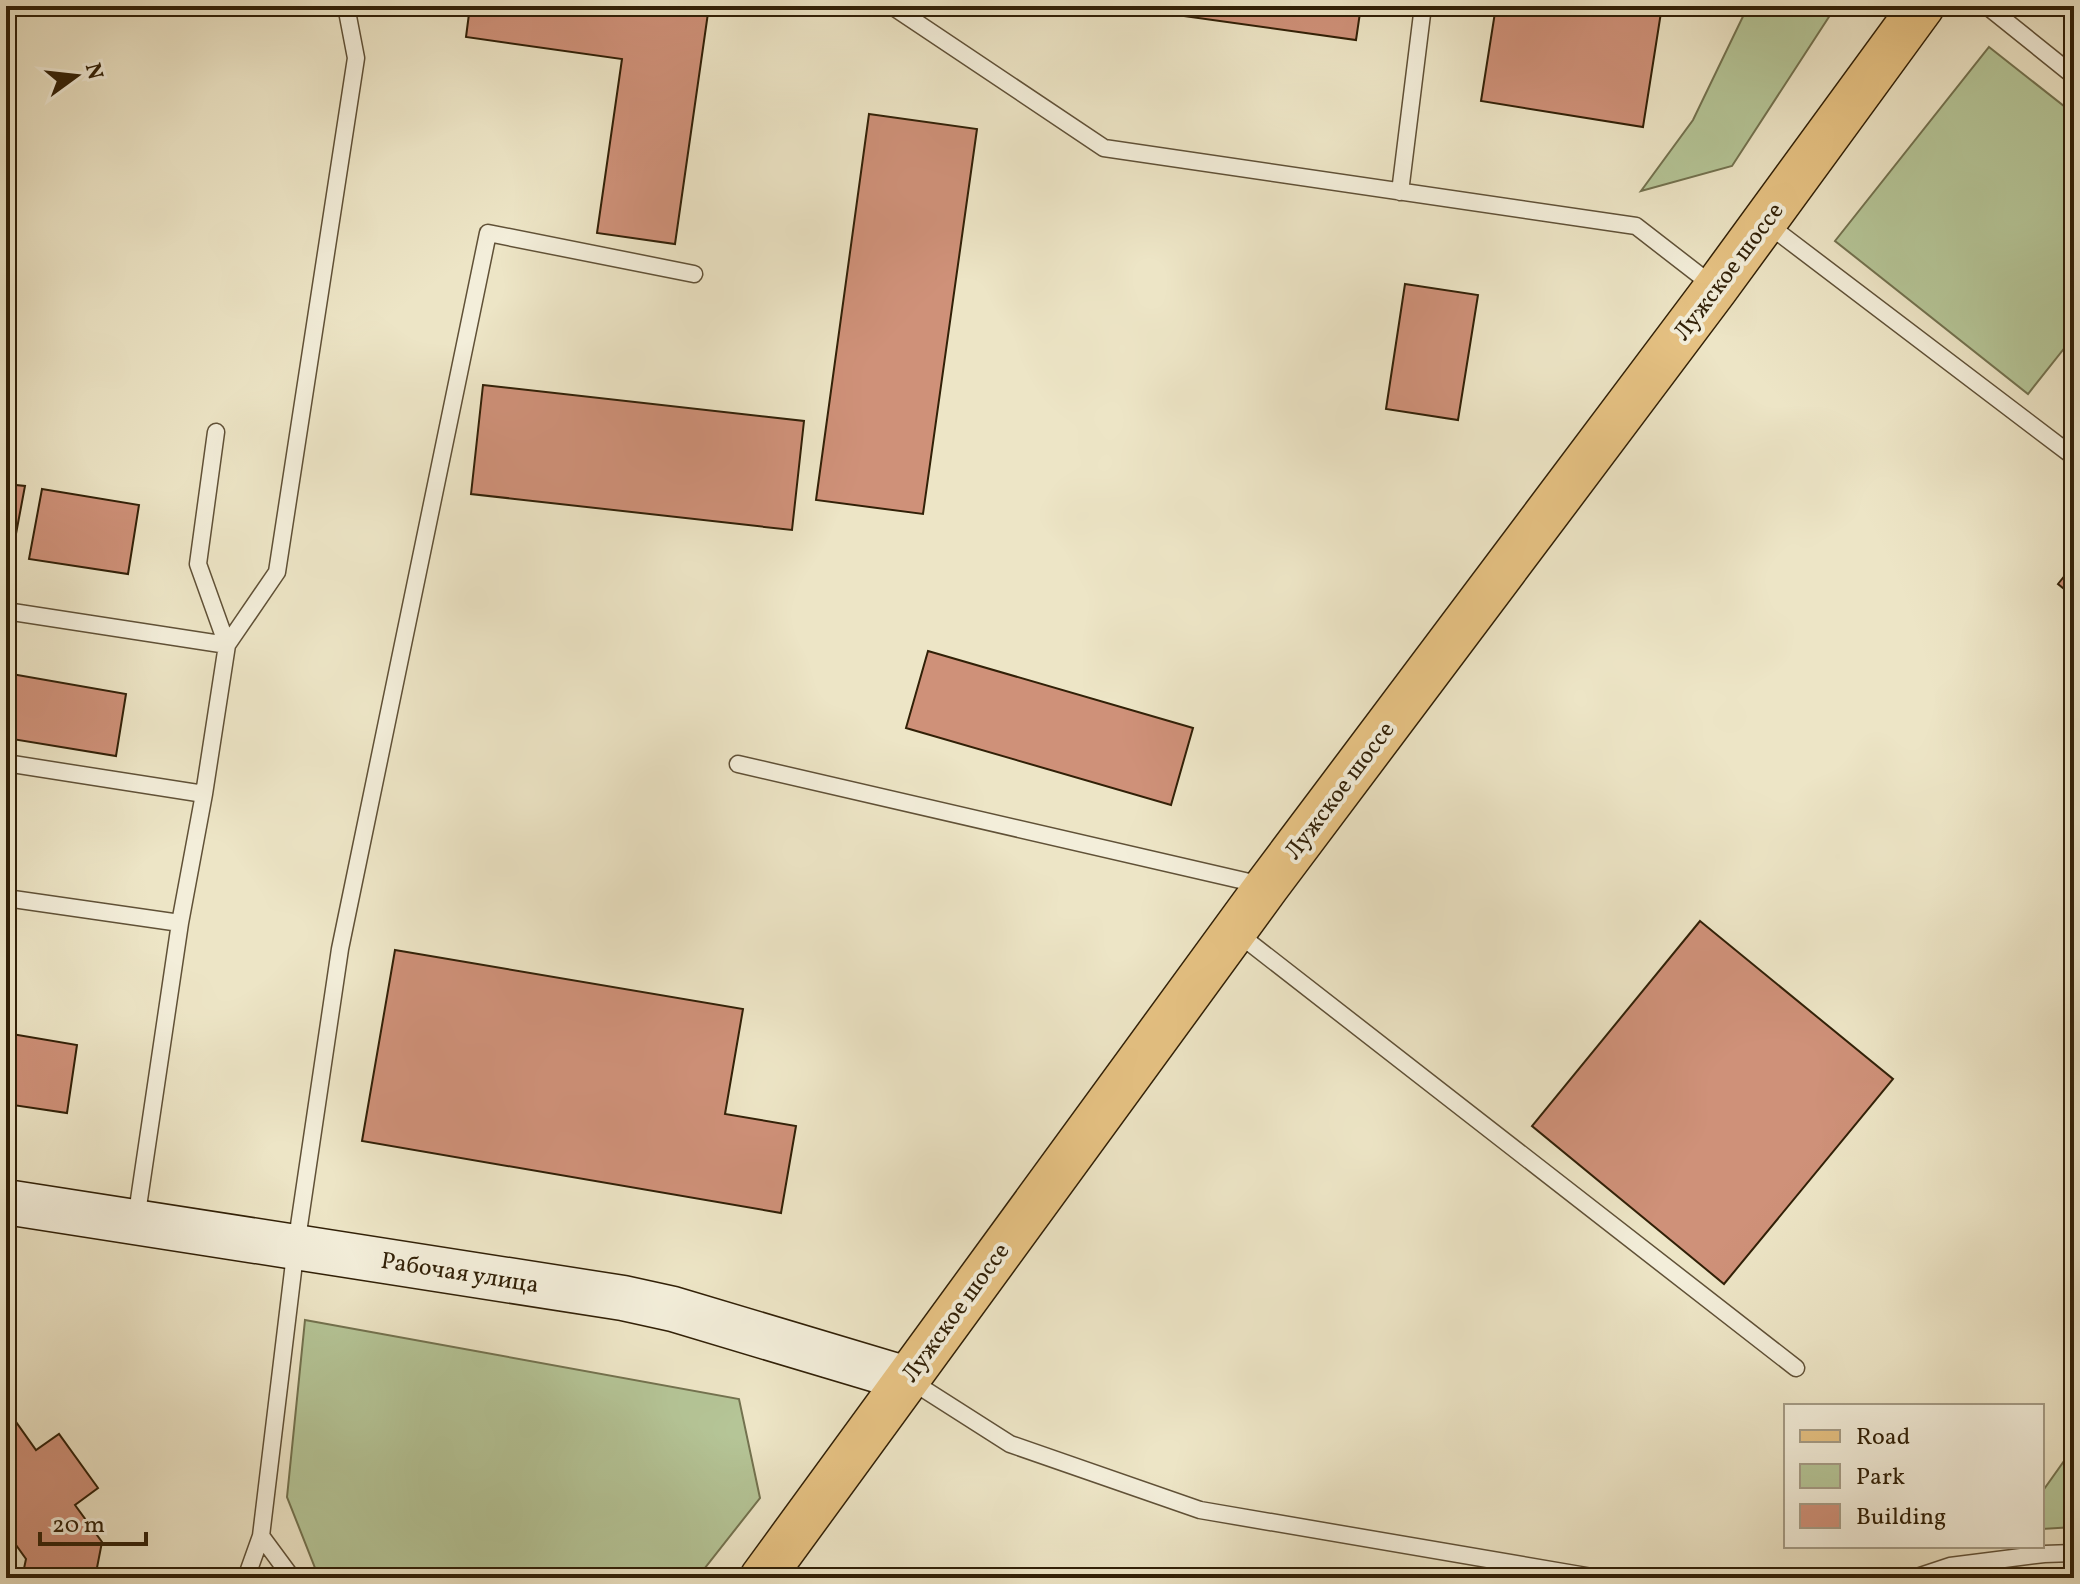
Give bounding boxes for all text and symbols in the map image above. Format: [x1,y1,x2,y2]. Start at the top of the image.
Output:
north arrow [36,36,116,116]
text: N [76,60,110,83]
street label: Лужское шоссе [1666,196,1793,348]
street label: Лужское шоссе [1277,715,1404,867]
street label: Лужское шоссе [894,1236,1019,1390]
street label: Рабочая улица [378,1245,541,1303]
legend [1784,1404,2044,1548]
text: Road [1856,1421,1910,1455]
text: Park [1856,1461,1905,1495]
scale bar [40,1496,146,1546]
text: Building [1856,1501,1946,1535]
text: 20 m [52,1509,105,1543]

